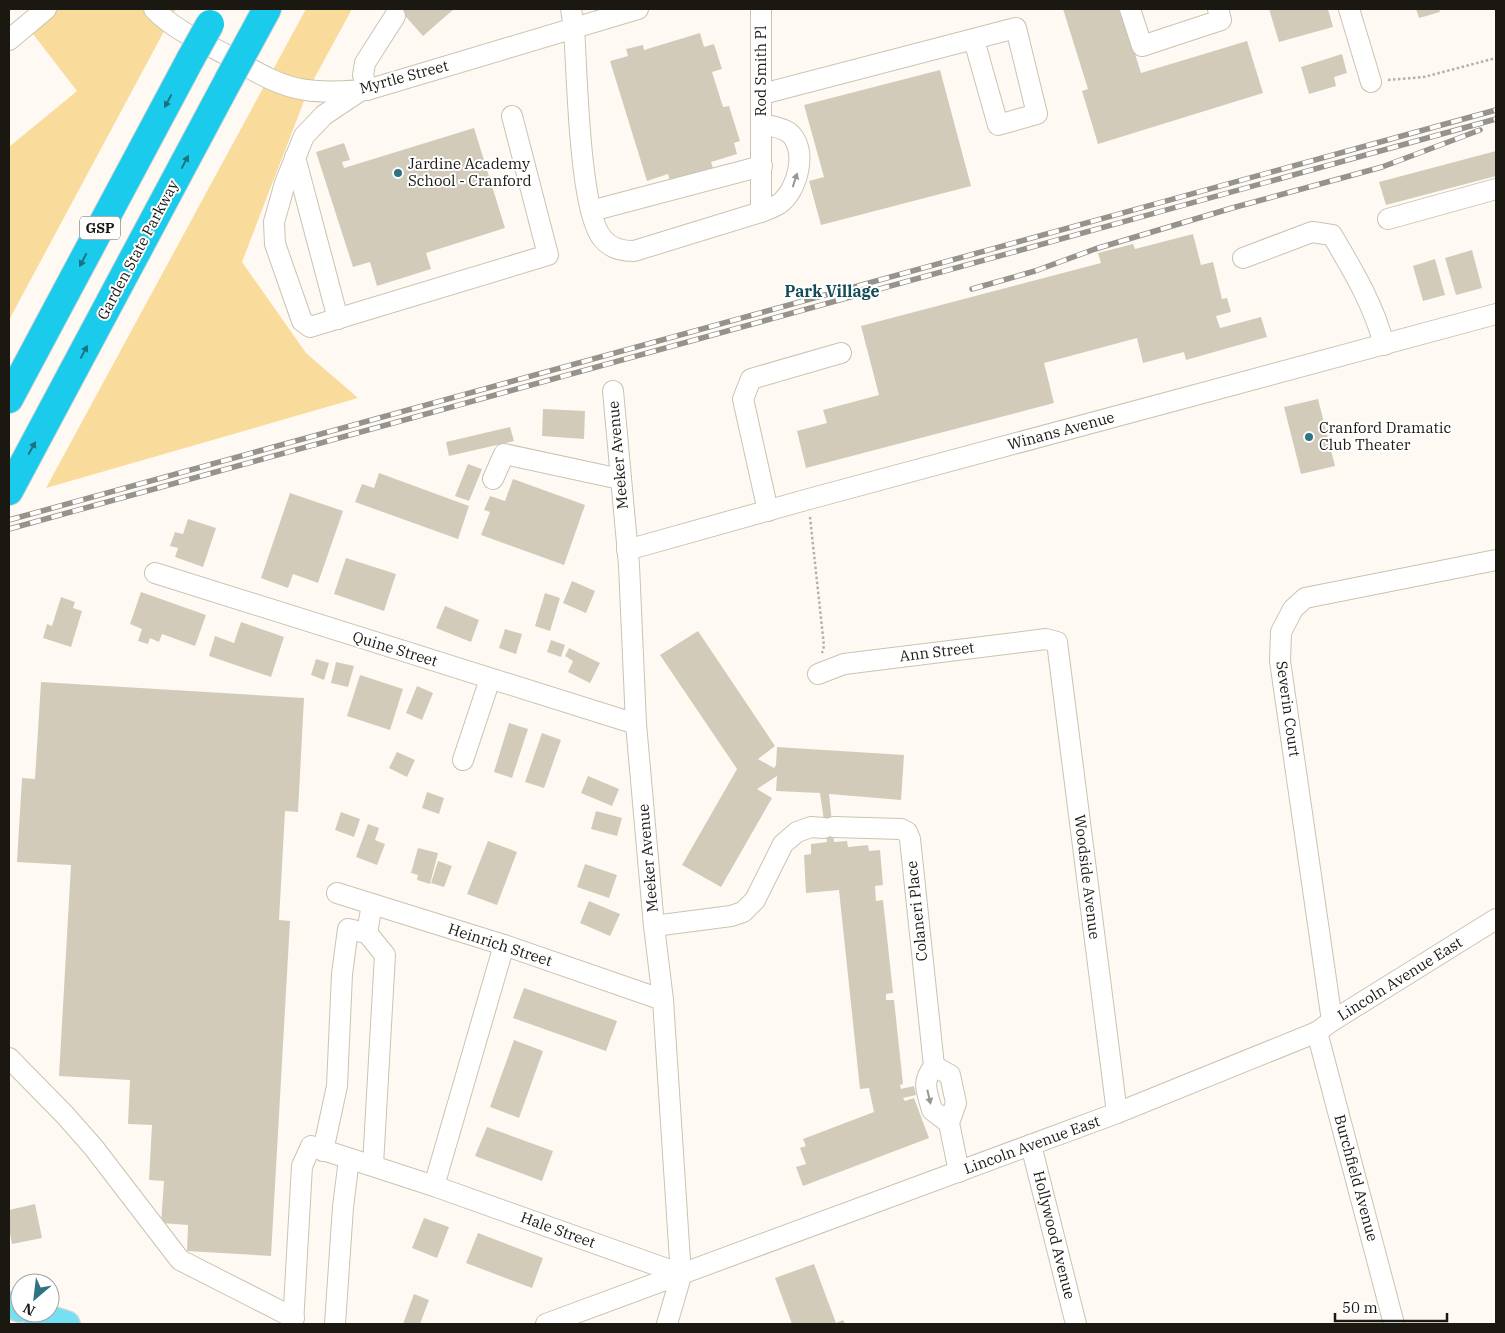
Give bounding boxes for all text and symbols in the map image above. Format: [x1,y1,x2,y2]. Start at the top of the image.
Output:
street label: Rod Smith Pl [751,26,770,116]
street label: Myrtle Street [357,56,450,98]
one-way arrow [164,95,173,108]
place label: Jardine Academy School - Cranford [408,154,532,190]
one-way arrow [180,156,189,169]
marker: Jardine Academy School - Cranford [392,167,404,179]
one-way arrow [791,172,799,187]
street label: Garden State Parkway [93,177,182,323]
road number: GSP [80,217,120,240]
one-way arrow [79,253,87,267]
district label: Park Village [784,281,880,301]
one-way arrow [80,345,88,360]
street label: Meeker Avenue [603,400,632,510]
street label: Winans Avenue [1005,407,1116,454]
place label: Cranford Dramatic Club Theater [1319,418,1451,454]
marker: Cranford Dramatic Club Theater [1303,431,1315,443]
one-way arrow [28,440,36,455]
street label: Quine Street [350,627,440,670]
street label: Ann Street [899,637,975,666]
street label: Severin Court [1272,660,1305,758]
street label: Meeker Avenue [633,803,662,913]
street label: Woodside Avenue [1070,813,1105,940]
street label: Colaneri Place [902,860,931,962]
street label: Heinrich Street [446,919,555,970]
street label: Lincoln Avenue East [1334,933,1466,1025]
one-way arrow [925,1090,933,1105]
street label: Lincoln Avenue East [961,1111,1102,1178]
street label: Burchfield Avenue [1330,1112,1383,1243]
street label: Hollywood Avenue [1029,1169,1080,1301]
street label: Hale Street [518,1207,598,1252]
north arrow [10,1273,60,1323]
scale bar [1335,1290,1448,1322]
text: 50 m [1342,1298,1378,1317]
text: N [20,1299,38,1320]

